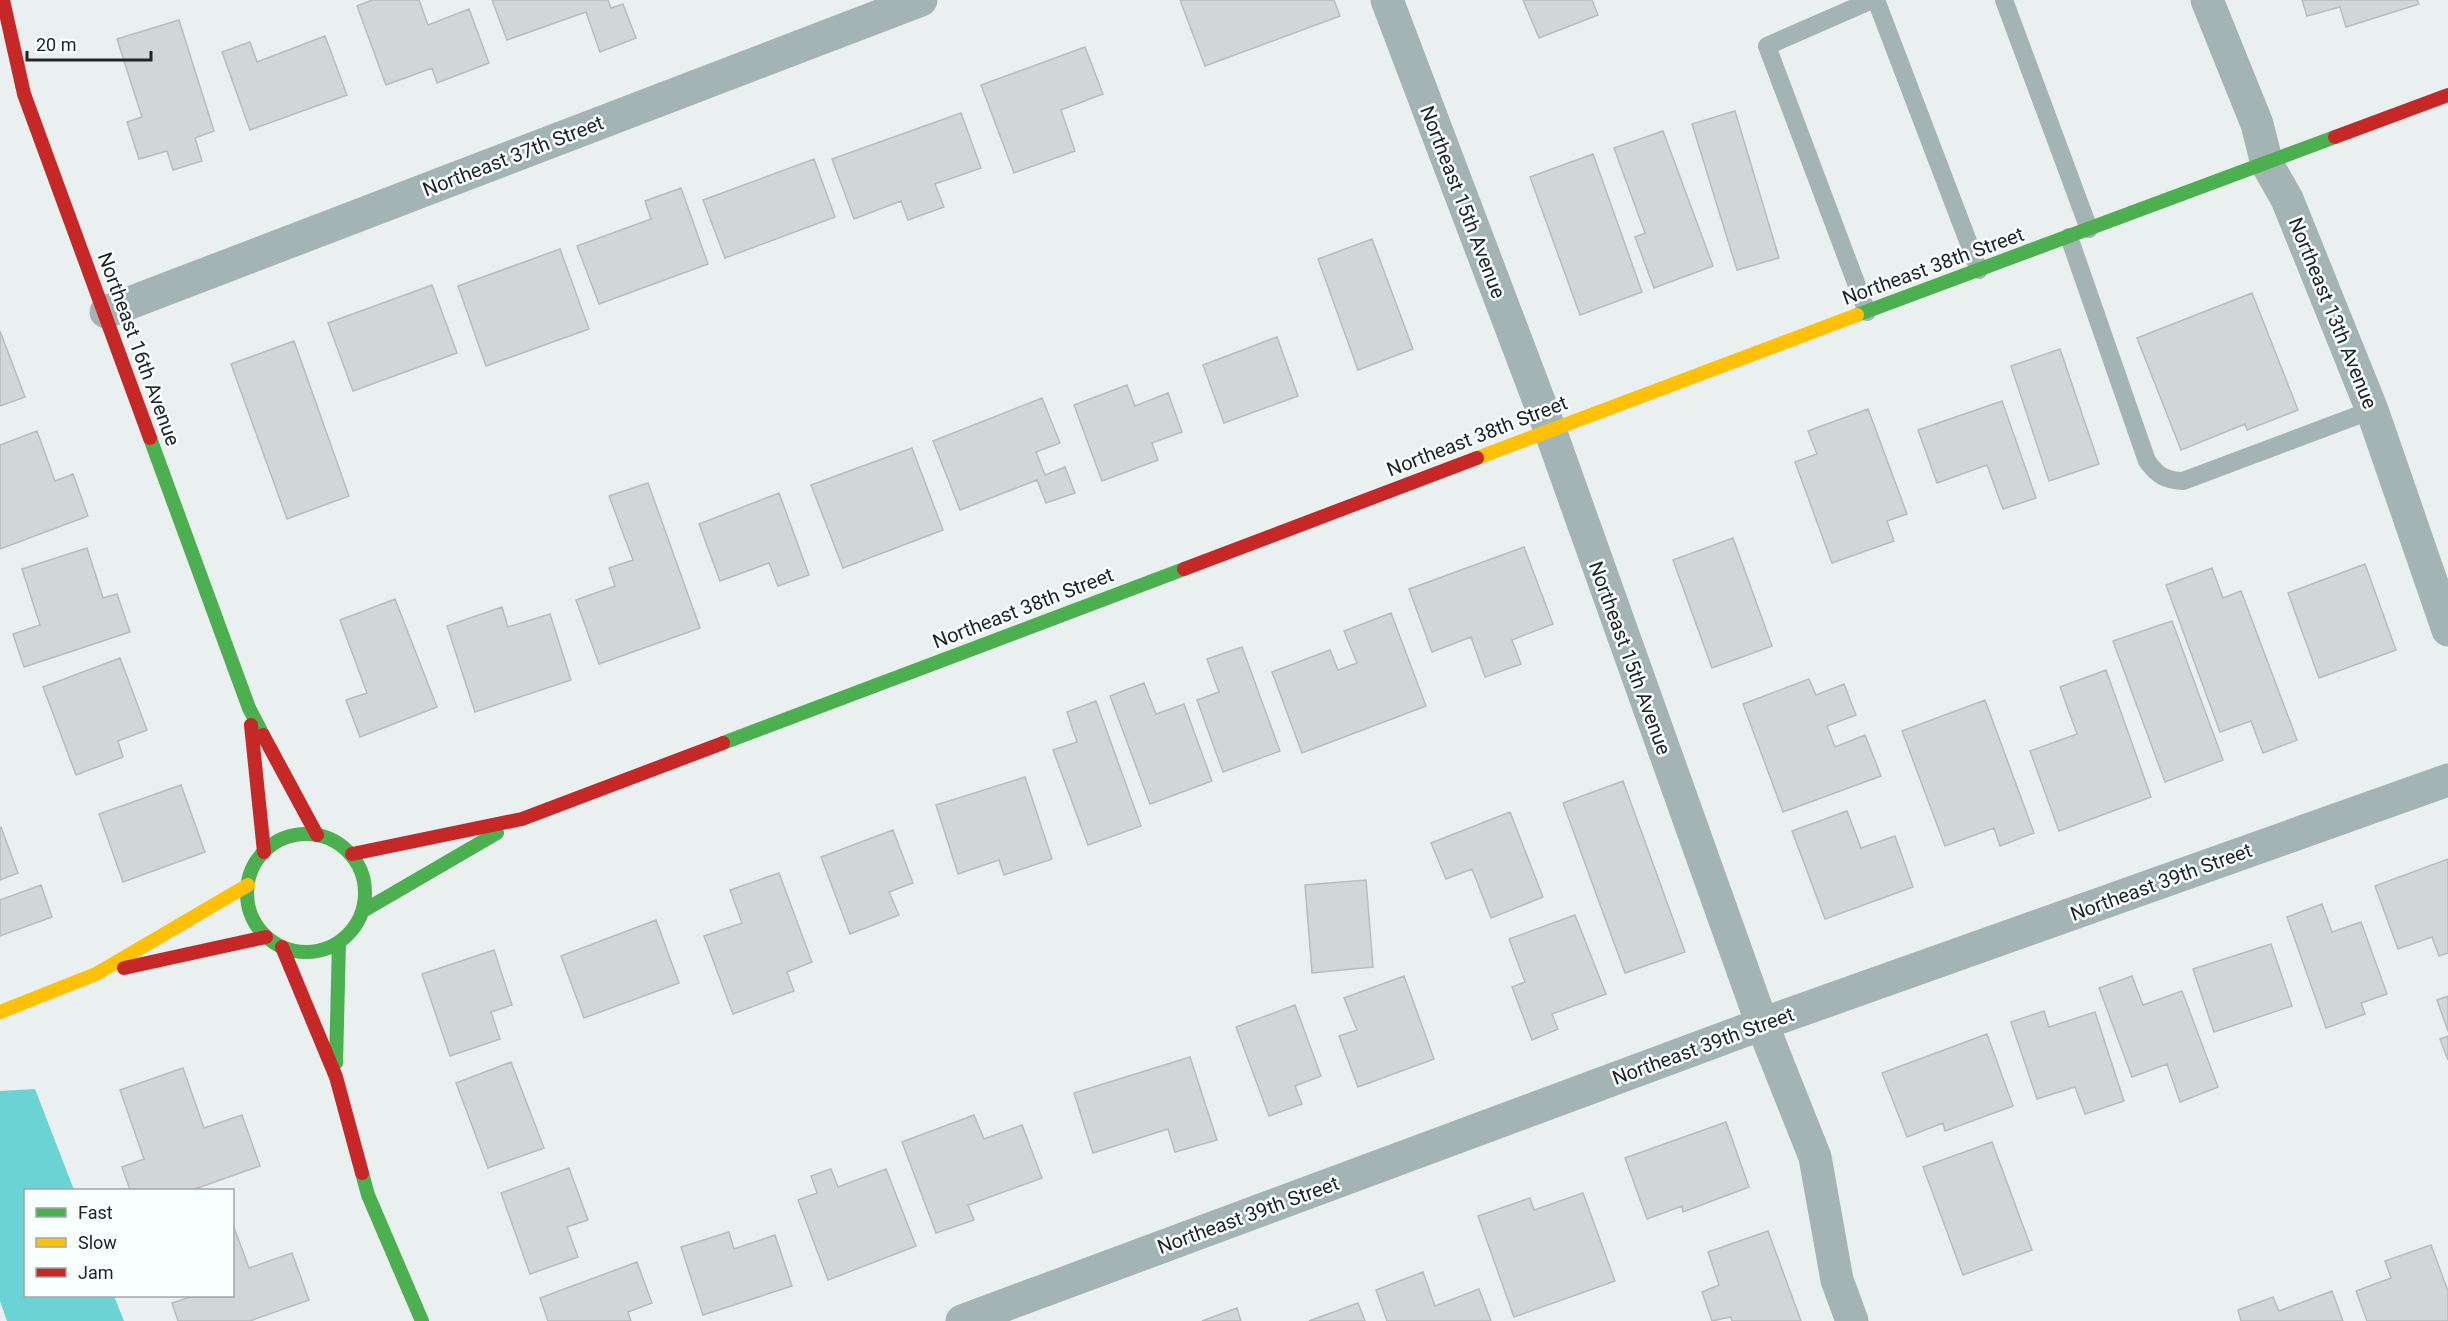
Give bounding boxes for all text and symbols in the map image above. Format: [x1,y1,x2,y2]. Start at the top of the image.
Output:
scale bar [27,24,152,62]
text: 20 m [36,34,76,55]
street label: Northeast 15th Avenue [1415,102,1511,302]
street label: Northeast 37th Street [419,110,607,202]
street label: Northeast 13th Avenue [2284,214,2382,412]
street label: Northeast 38th Street [1839,222,2027,310]
street label: Northeast 16th Avenue [93,249,185,449]
street label: Northeast 38th Street [1383,390,1571,482]
street label: Northeast 15th Avenue [1584,558,1676,758]
street label: Northeast 38th Street [929,562,1117,654]
street label: Northeast 39th Street [2067,838,2255,926]
street label: Northeast 39th Street [1609,1002,1797,1090]
street label: Northeast 39th Street [1154,1171,1342,1259]
legend [24,1189,234,1297]
text: Fast [78,1202,113,1223]
text: Slow [78,1232,117,1253]
text: Jam [78,1262,114,1283]

